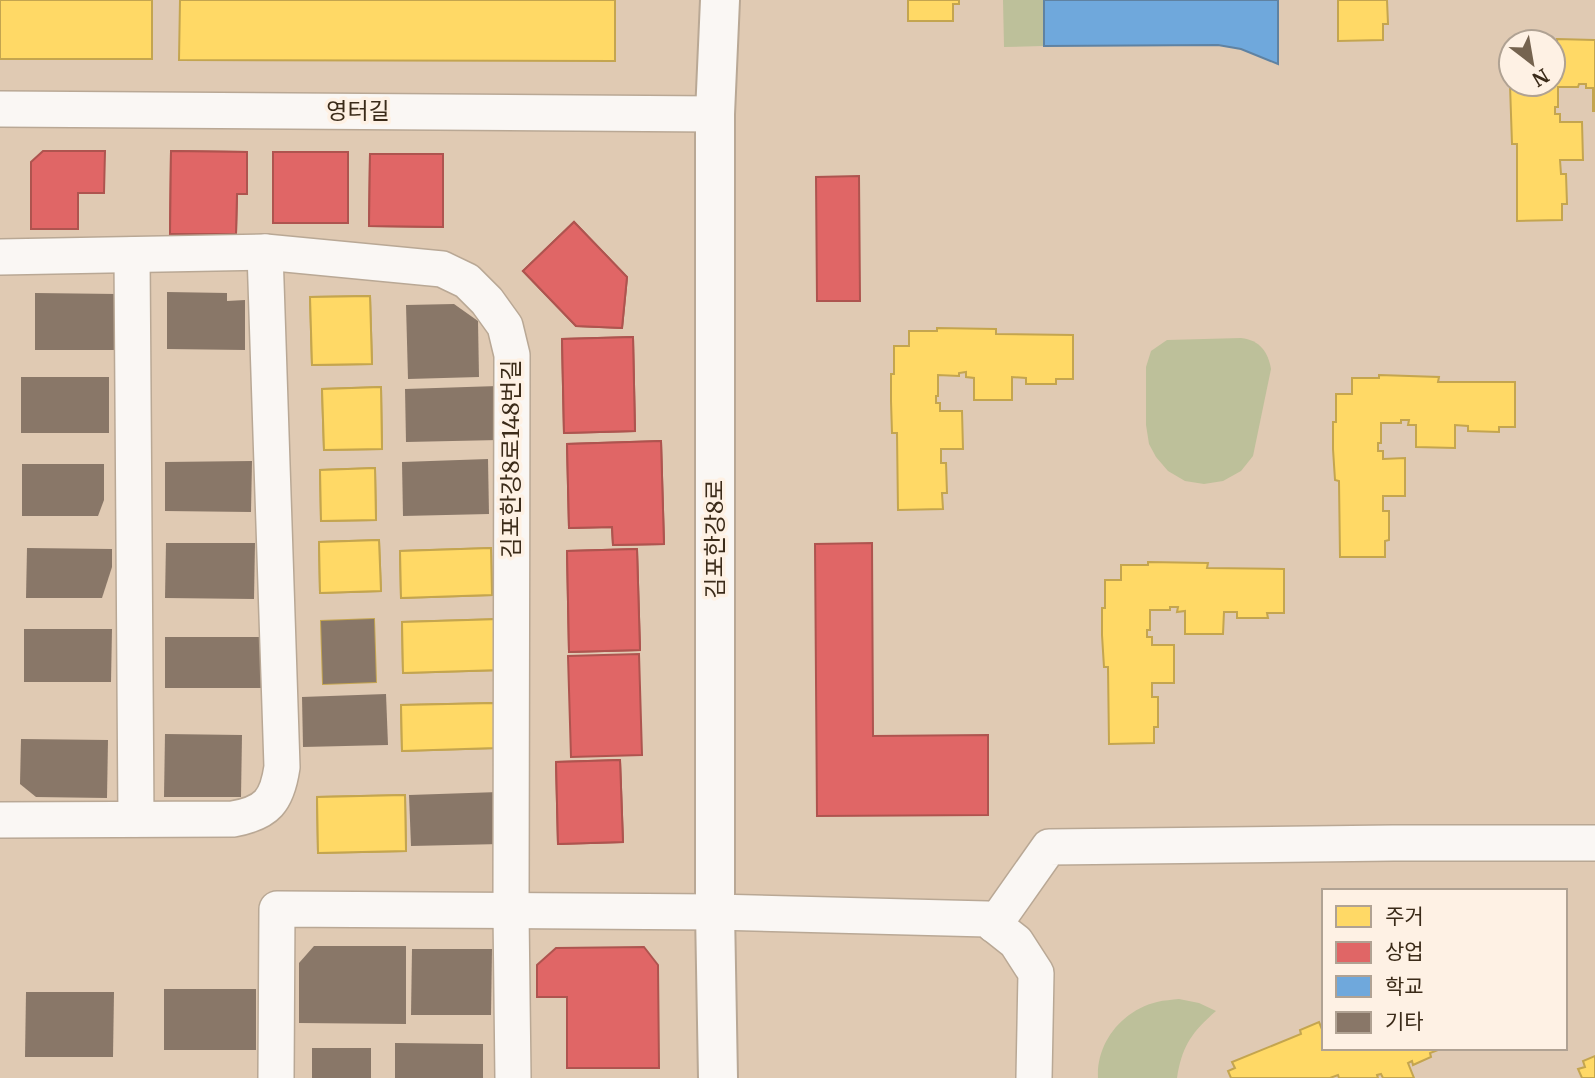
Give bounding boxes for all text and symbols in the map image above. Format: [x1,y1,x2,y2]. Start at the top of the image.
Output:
north arrow [1497,28,1567,98]
text: N [1528,63,1553,92]
street label: 영터길 [326,96,390,125]
street label: 김포한강8로148번길 [496,360,525,558]
street label: 김포한강8로 [700,479,729,599]
legend [1322,889,1567,1050]
text: 주거 [1385,903,1424,930]
text: 상업 [1385,938,1424,965]
text: 학교 [1385,973,1424,1000]
text: 기타 [1385,1008,1424,1035]

